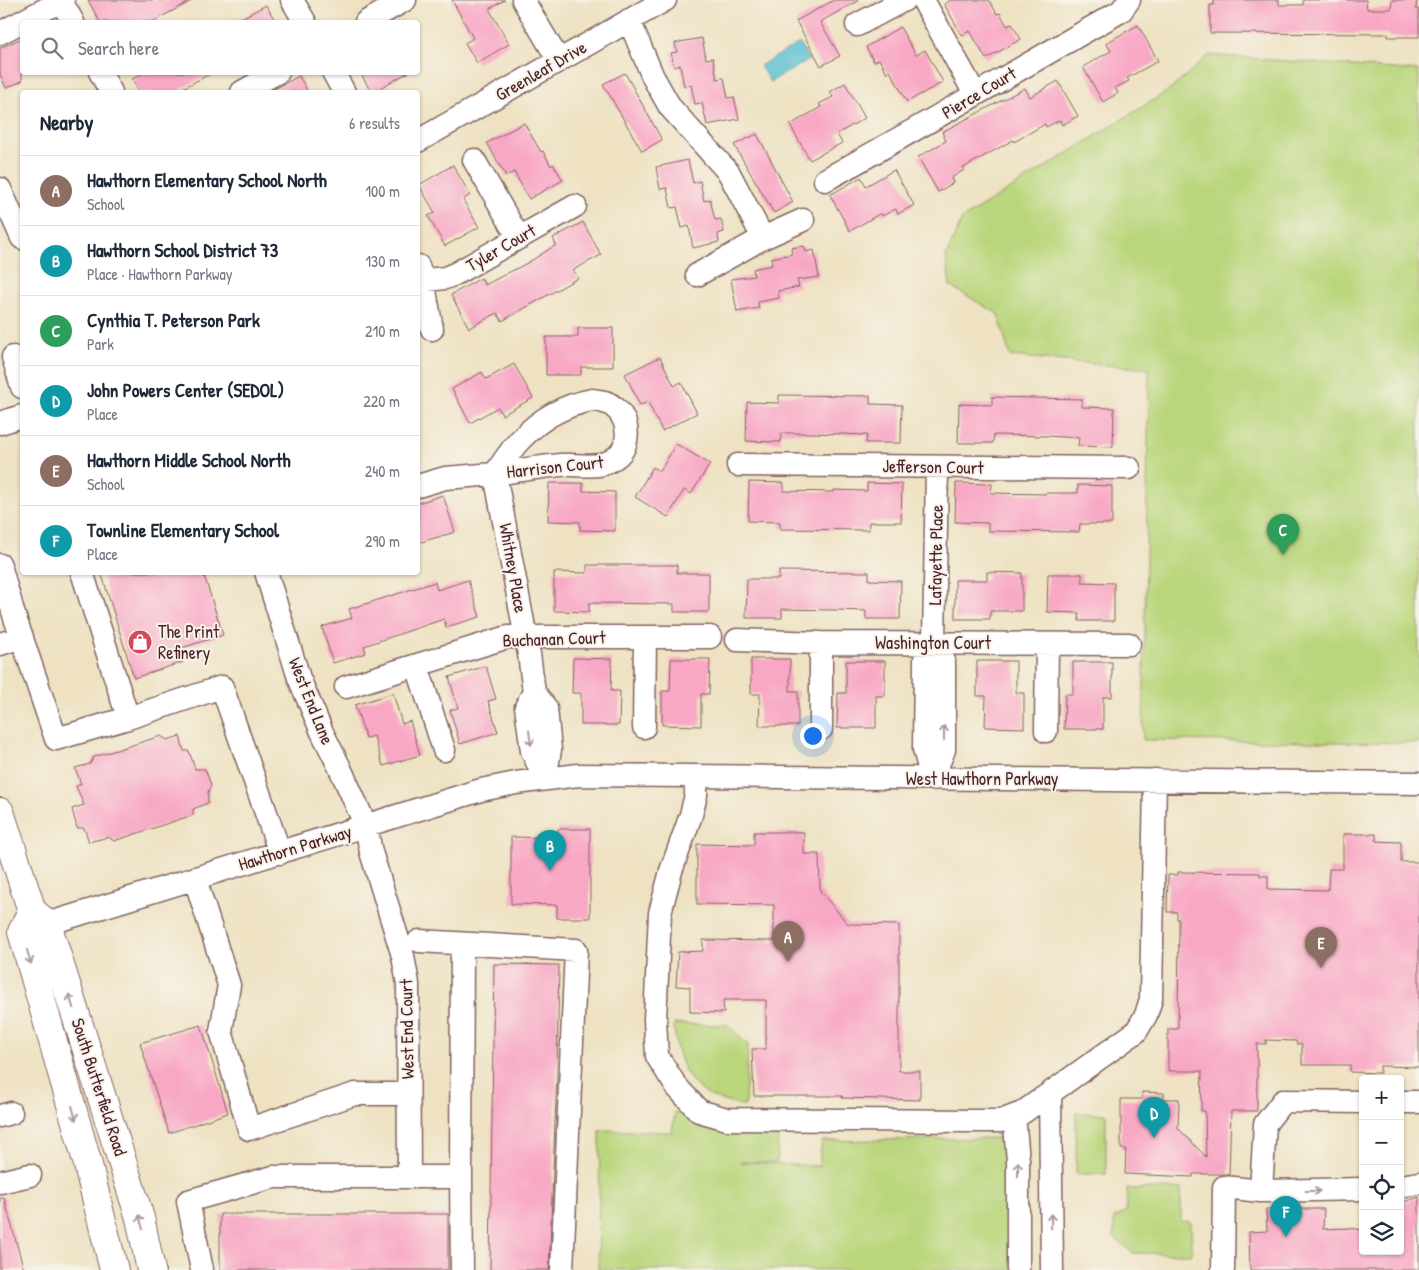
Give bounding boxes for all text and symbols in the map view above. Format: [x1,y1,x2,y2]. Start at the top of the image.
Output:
search box [20,20,420,75]
icon: search [38,34,66,62]
street label: Greenleaf Drive [491,34,591,107]
text: Search here [78,35,159,61]
street label: Pierce Court [937,60,1021,125]
text: Nearby [40,108,93,137]
text: 6 results [349,112,400,134]
text: Hawthorn Elementary School North [87,167,327,193]
text: A [52,180,60,202]
text: 100 m [365,180,400,202]
text: School [87,193,124,215]
street label: Tyler Court [461,217,541,278]
text: Hawthorn School District 73 [87,237,278,263]
text: B [52,250,60,272]
text: 130 m [365,250,400,272]
text: Place · Hawthorn Parkway [87,263,233,285]
text: Cynthia T. Peterson Park [87,307,260,333]
text: C [52,320,60,342]
text: 210 m [365,320,400,342]
text: Park [87,333,114,355]
text: John Powers Center (SEDOL) [87,377,284,403]
text: D [52,390,60,412]
text: 220 m [363,390,400,412]
text: Place [87,403,118,425]
text: Hawthorn Middle School North [87,447,290,473]
street label: Harrison Court [505,449,605,484]
street label: Jefferson Court [882,453,985,480]
text: E [52,460,60,482]
text: 240 m [365,460,400,482]
text: School [87,473,124,495]
street label: Lafayette Place [922,505,949,605]
pin: C [1267,514,1299,555]
text: Townline Elementary School [87,517,279,543]
street label: Whitney Place [493,521,534,615]
text: F [53,530,59,552]
text: 290 m [365,530,400,552]
text: Place [87,543,118,565]
place label: The Print Refinery [158,619,220,665]
street label: Buchanan Court [502,624,607,653]
shop icon: The Print Refinery [127,629,153,655]
street label: Washington Court [875,630,992,655]
street label: West End Lane [283,654,340,748]
your location [800,723,826,749]
one-way arrow [939,725,949,741]
one-way arrow [525,730,535,746]
street label: West Hawthorn Parkway [906,766,1059,791]
street label: Hawthorn Parkway [235,818,355,877]
pin: B [534,830,566,871]
pin: A [772,921,804,962]
pin: E [1305,927,1337,968]
one-way arrow [25,949,35,965]
street label: West End Court [393,978,420,1079]
one-way arrow [66,993,76,1009]
street label: South Butterfield Road [65,1015,133,1159]
map controls [1359,1075,1404,1255]
button: + [1359,1075,1404,1120]
pin: D [1138,1097,1170,1138]
one-way arrow [69,1105,79,1121]
button: − [1359,1120,1404,1165]
one-way arrow [1013,1161,1023,1178]
button: locate [1359,1165,1404,1210]
one-way arrow [1304,1186,1321,1196]
pin: F [1270,1196,1302,1237]
button: layers [1359,1210,1404,1255]
one-way arrow [1046,1214,1056,1230]
one-way arrow [136,1215,145,1231]

